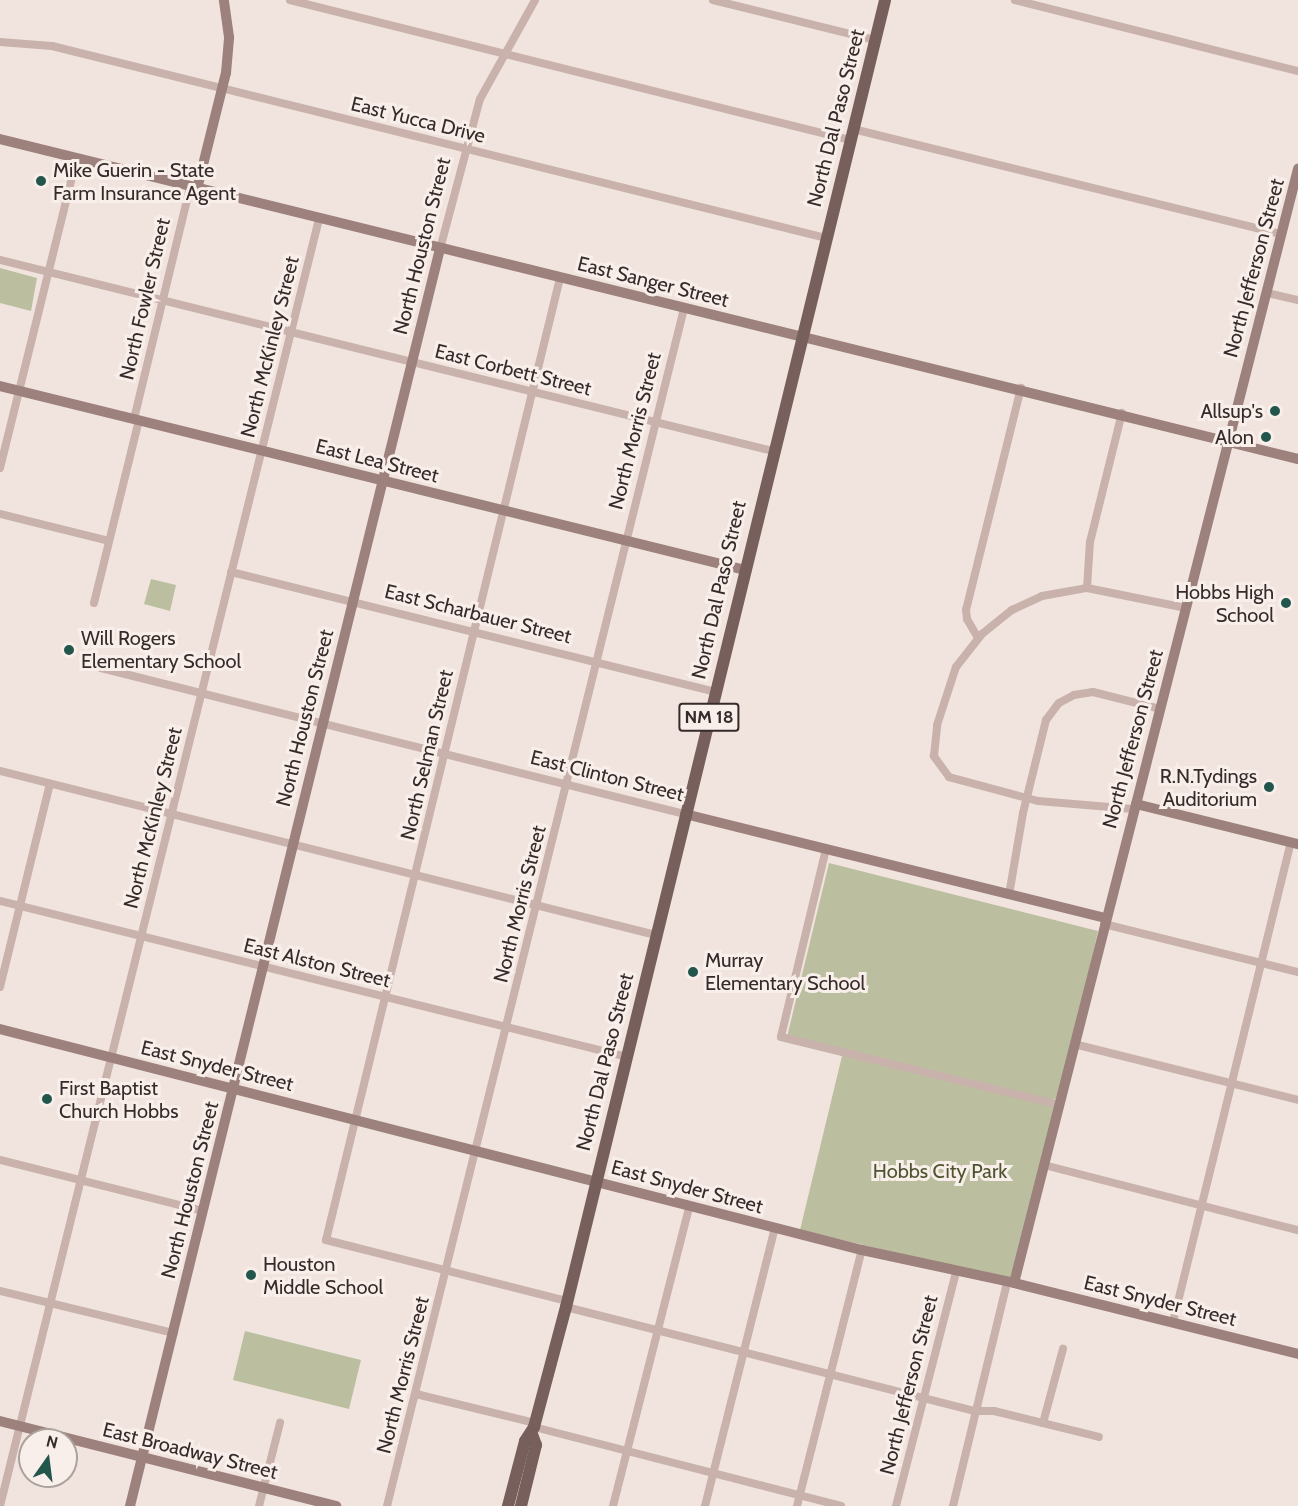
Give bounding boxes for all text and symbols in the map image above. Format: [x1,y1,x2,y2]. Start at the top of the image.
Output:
street label: North Dal Paso Street [802,27,870,209]
street label: East Yucca Drive [348,92,488,148]
street label: North Houston Street [388,155,456,337]
place label: Mike Guerin - State Farm Insurance Agent [53,158,236,205]
marker: Mike Guerin - State Farm Insurance Agent [34,174,48,188]
street label: North Jefferson Street [1219,176,1289,360]
street label: North Fowler Street [115,216,175,382]
street label: East Sanger Street [575,252,731,312]
street label: North McKinley Street [236,254,304,440]
street label: East Corbett Street [432,339,594,401]
street label: North Morris Street [604,350,666,512]
place label: Allsup's [1200,399,1263,423]
marker: Allsup's [1268,404,1282,418]
place label: Alon [1215,425,1254,449]
marker: Alon [1259,430,1273,444]
street label: East Lea Street [313,434,441,488]
street label: North Dal Paso Street [687,498,751,682]
street label: East Scharbauer Street [382,579,574,649]
place label: Hobbs High School [1175,580,1274,627]
marker: Hobbs High School [1279,596,1293,610]
place label: Will Rogers Elementary School [81,626,241,673]
street label: North Houston Street [271,627,339,809]
marker: Will Rogers Elementary School [62,643,76,657]
street label: North Jefferson Street [1098,647,1168,831]
street label: North Selman Street [396,668,458,842]
road number: NM 18 [678,702,740,732]
street label: North McKinley Street [119,725,187,911]
street label: East Clinton Street [528,745,686,807]
place label: R.N.Tydings Auditorium [1160,764,1257,811]
marker: R.N.Tydings Auditorium [1262,780,1276,794]
street label: North Morris Street [489,823,551,985]
street label: East Alston Street [241,933,393,993]
place label: Murray Elementary School [705,948,865,995]
marker: Murray Elementary School [686,965,700,979]
street label: North Dal Paso Street [571,971,639,1153]
street label: East Snyder Street [138,1035,296,1097]
place label: First Baptist Church Hobbs [59,1076,178,1123]
marker: First Baptist Church Hobbs [40,1092,54,1106]
street label: North Houston Street [156,1099,224,1281]
street label: East Snyder Street [608,1155,766,1219]
park label: Hobbs City Park [873,1159,1007,1183]
place label: Houston Middle School [263,1252,383,1299]
marker: Houston Middle School [244,1268,258,1282]
street label: East Snyder Street [1081,1270,1239,1332]
street label: North Jefferson Street [875,1293,943,1477]
street label: North Morris Street [372,1294,434,1456]
street label: East Broadway Street [100,1418,280,1484]
north arrow [18,1428,78,1488]
text: N [44,1431,60,1453]

